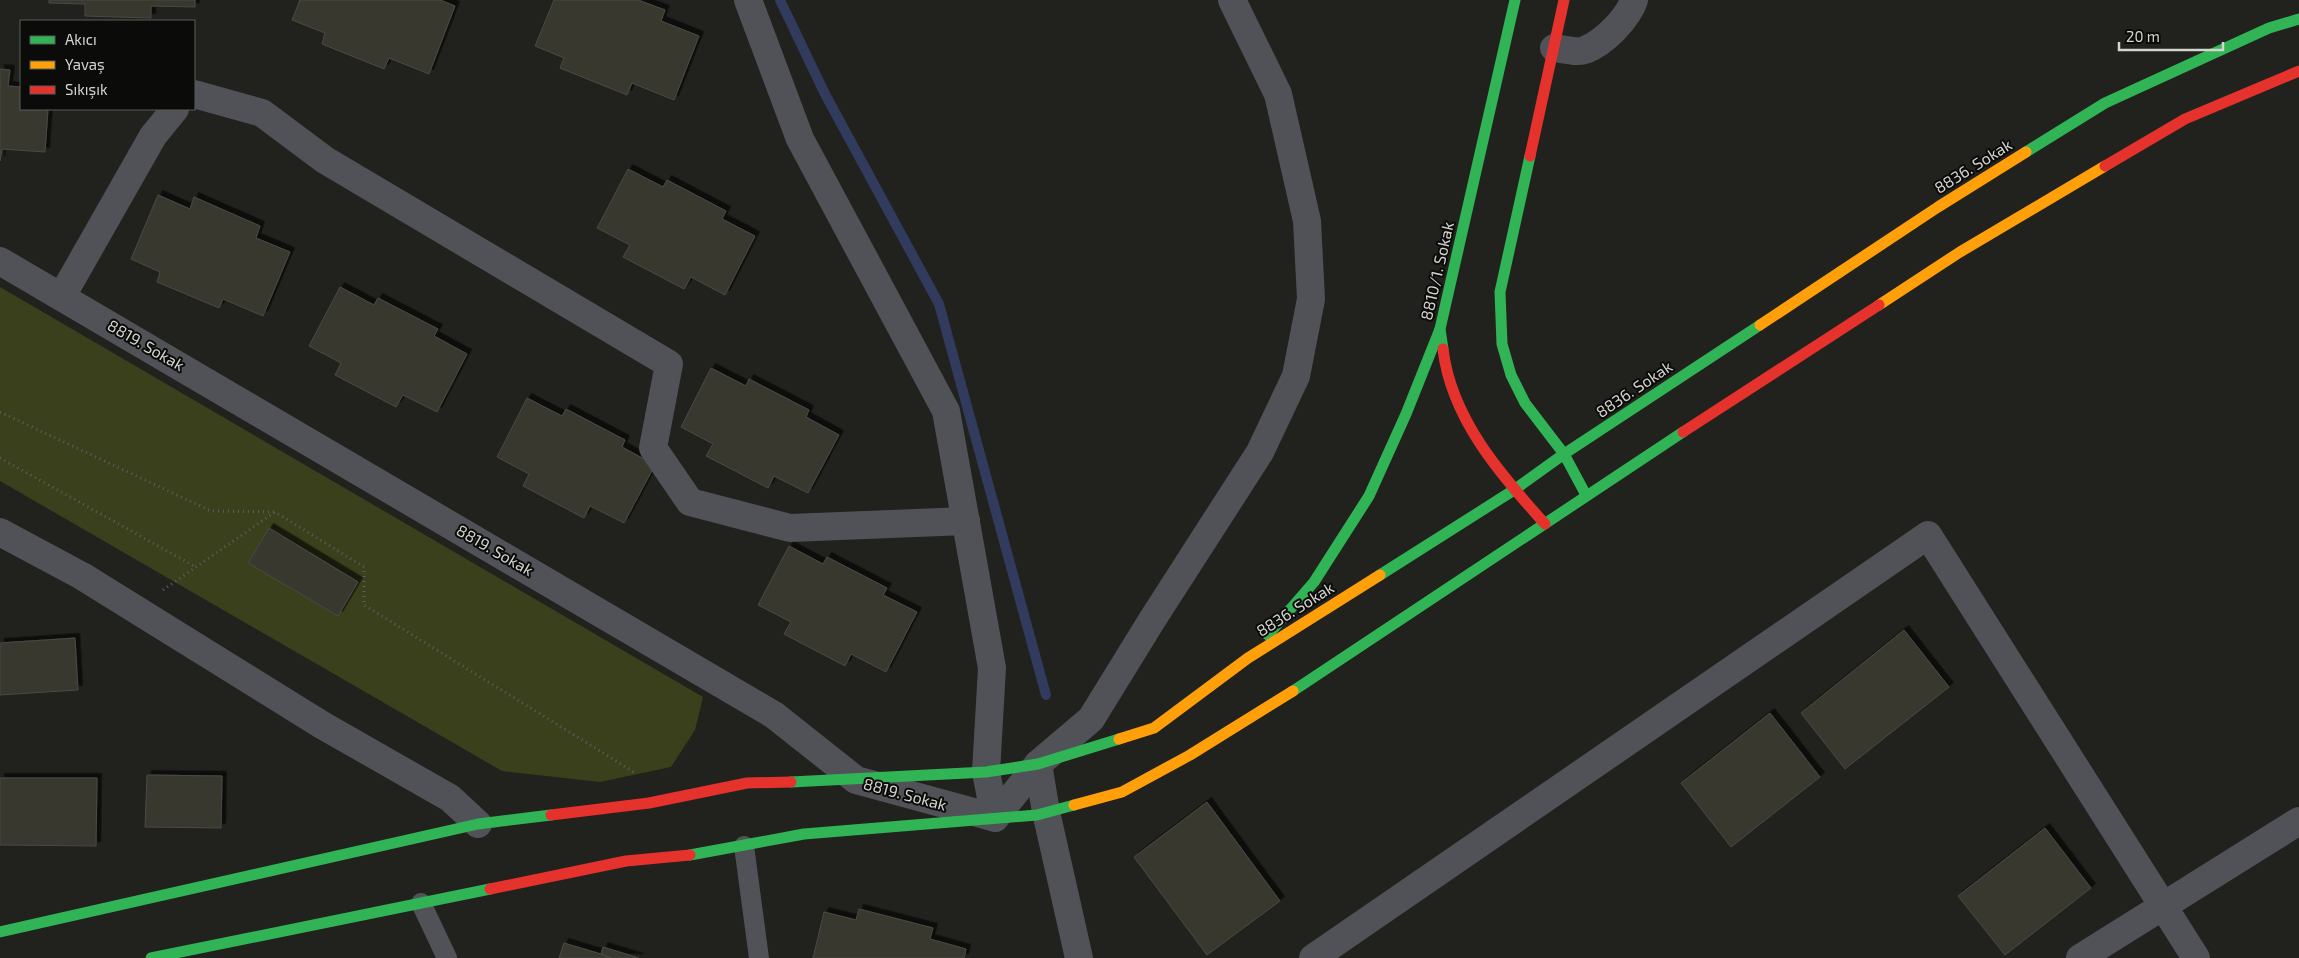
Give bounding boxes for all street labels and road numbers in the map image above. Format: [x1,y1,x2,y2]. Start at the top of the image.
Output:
street label: 8836. Sokak [1930,134,2015,197]
street label: 8810/1. Sokak [1416,220,1457,322]
street label: 8819. Sokak [105,315,188,374]
street label: 8836. Sokak [1592,356,1675,421]
street label: 8819. Sokak [454,520,537,579]
street label: 8836. Sokak [1252,577,1337,640]
street label: 8819. Sokak [861,773,949,814]

